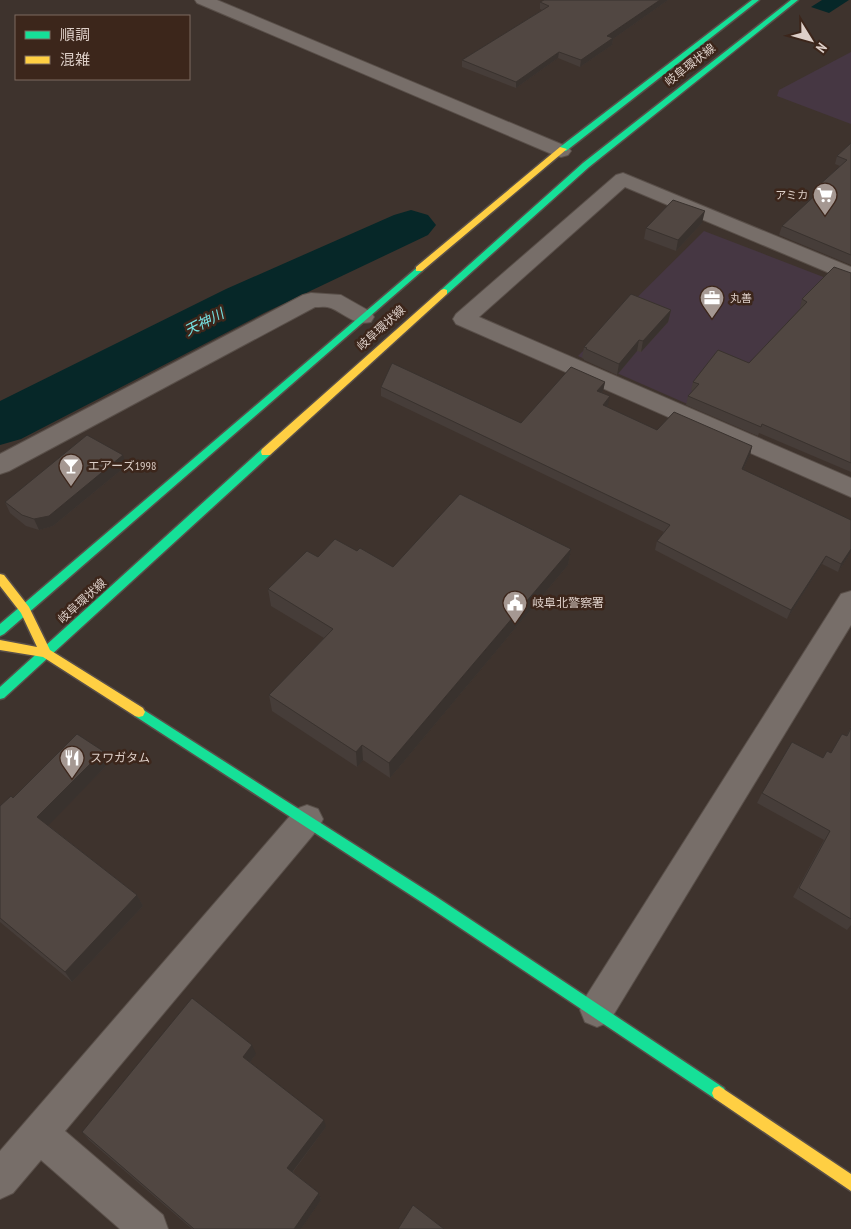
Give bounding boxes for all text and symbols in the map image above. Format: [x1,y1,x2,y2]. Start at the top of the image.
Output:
legend [15,15,190,80]
north arrow [786,15,836,65]
text: 順調 [60,25,90,44]
text: N [812,39,831,56]
street label: 岐阜環状線 [661,40,718,89]
text: 混雑 [60,50,90,69]
supermarket icon: アミカ [812,182,838,216]
place label: アミカ [775,188,808,202]
office icon: 丸善 [699,285,725,319]
place label: 丸善 [730,291,752,305]
street label: 岐阜環状線 [353,302,408,353]
water label: 天神川 [181,304,229,340]
bar icon: エアーズ1998 [58,453,84,487]
place label: エアーズ1998 [88,458,156,473]
street label: 岐阜環状線 [54,575,109,626]
public building icon: 岐阜北警察署 [502,590,528,624]
place label: 岐阜北警察署 [532,595,604,610]
restaurant icon: スワガタム [59,745,85,779]
place label: スワガタム [90,750,150,765]

